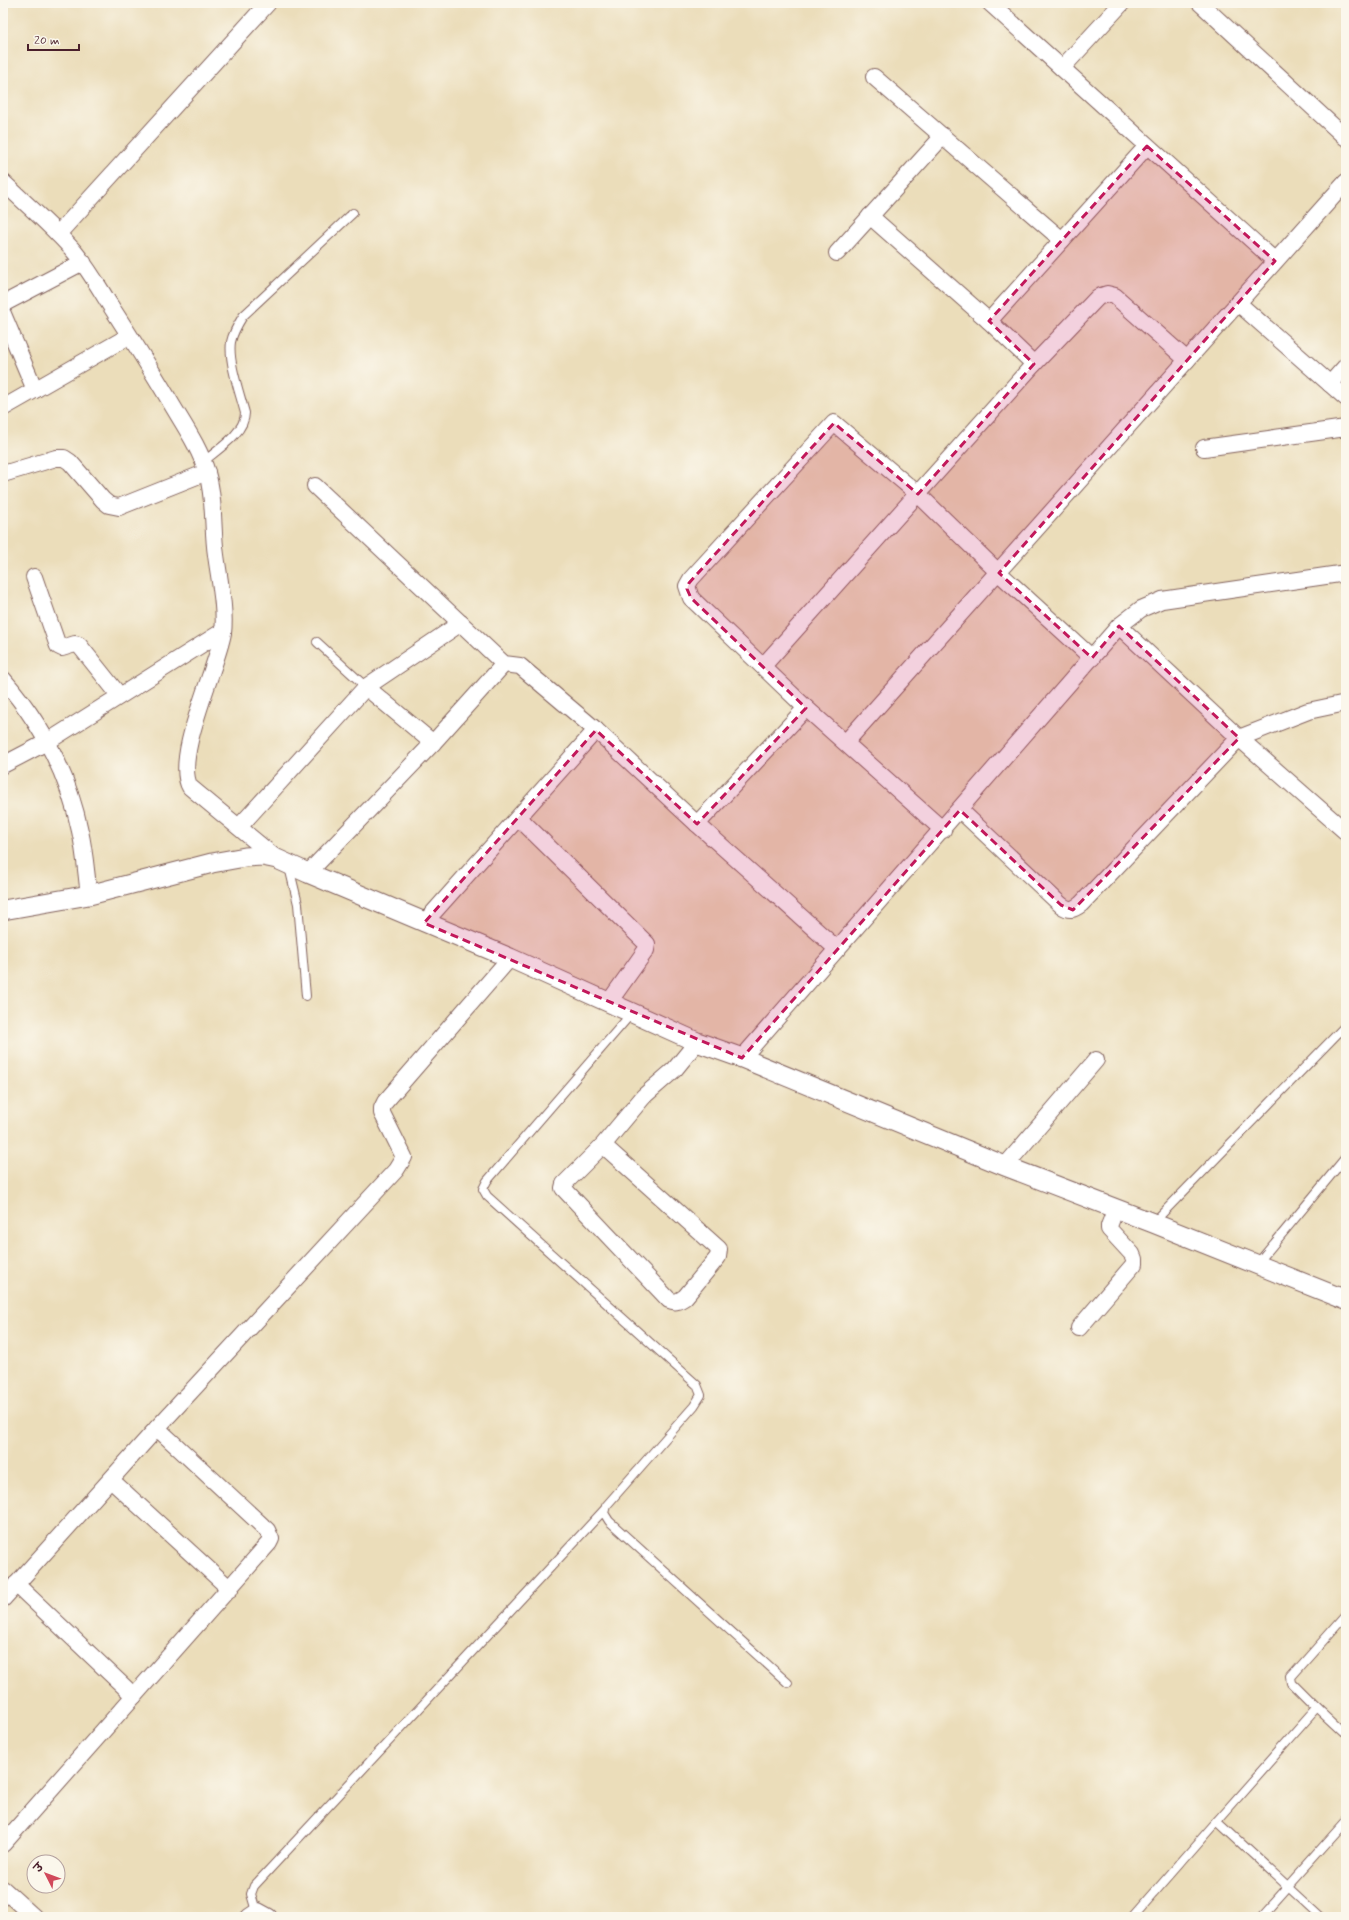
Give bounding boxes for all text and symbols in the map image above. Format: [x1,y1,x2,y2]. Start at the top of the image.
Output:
scale bar [28,26,79,52]
text: 20 m [34,33,60,49]
north arrow [26,1854,66,1894]
text: उ [31,1859,48,1876]

